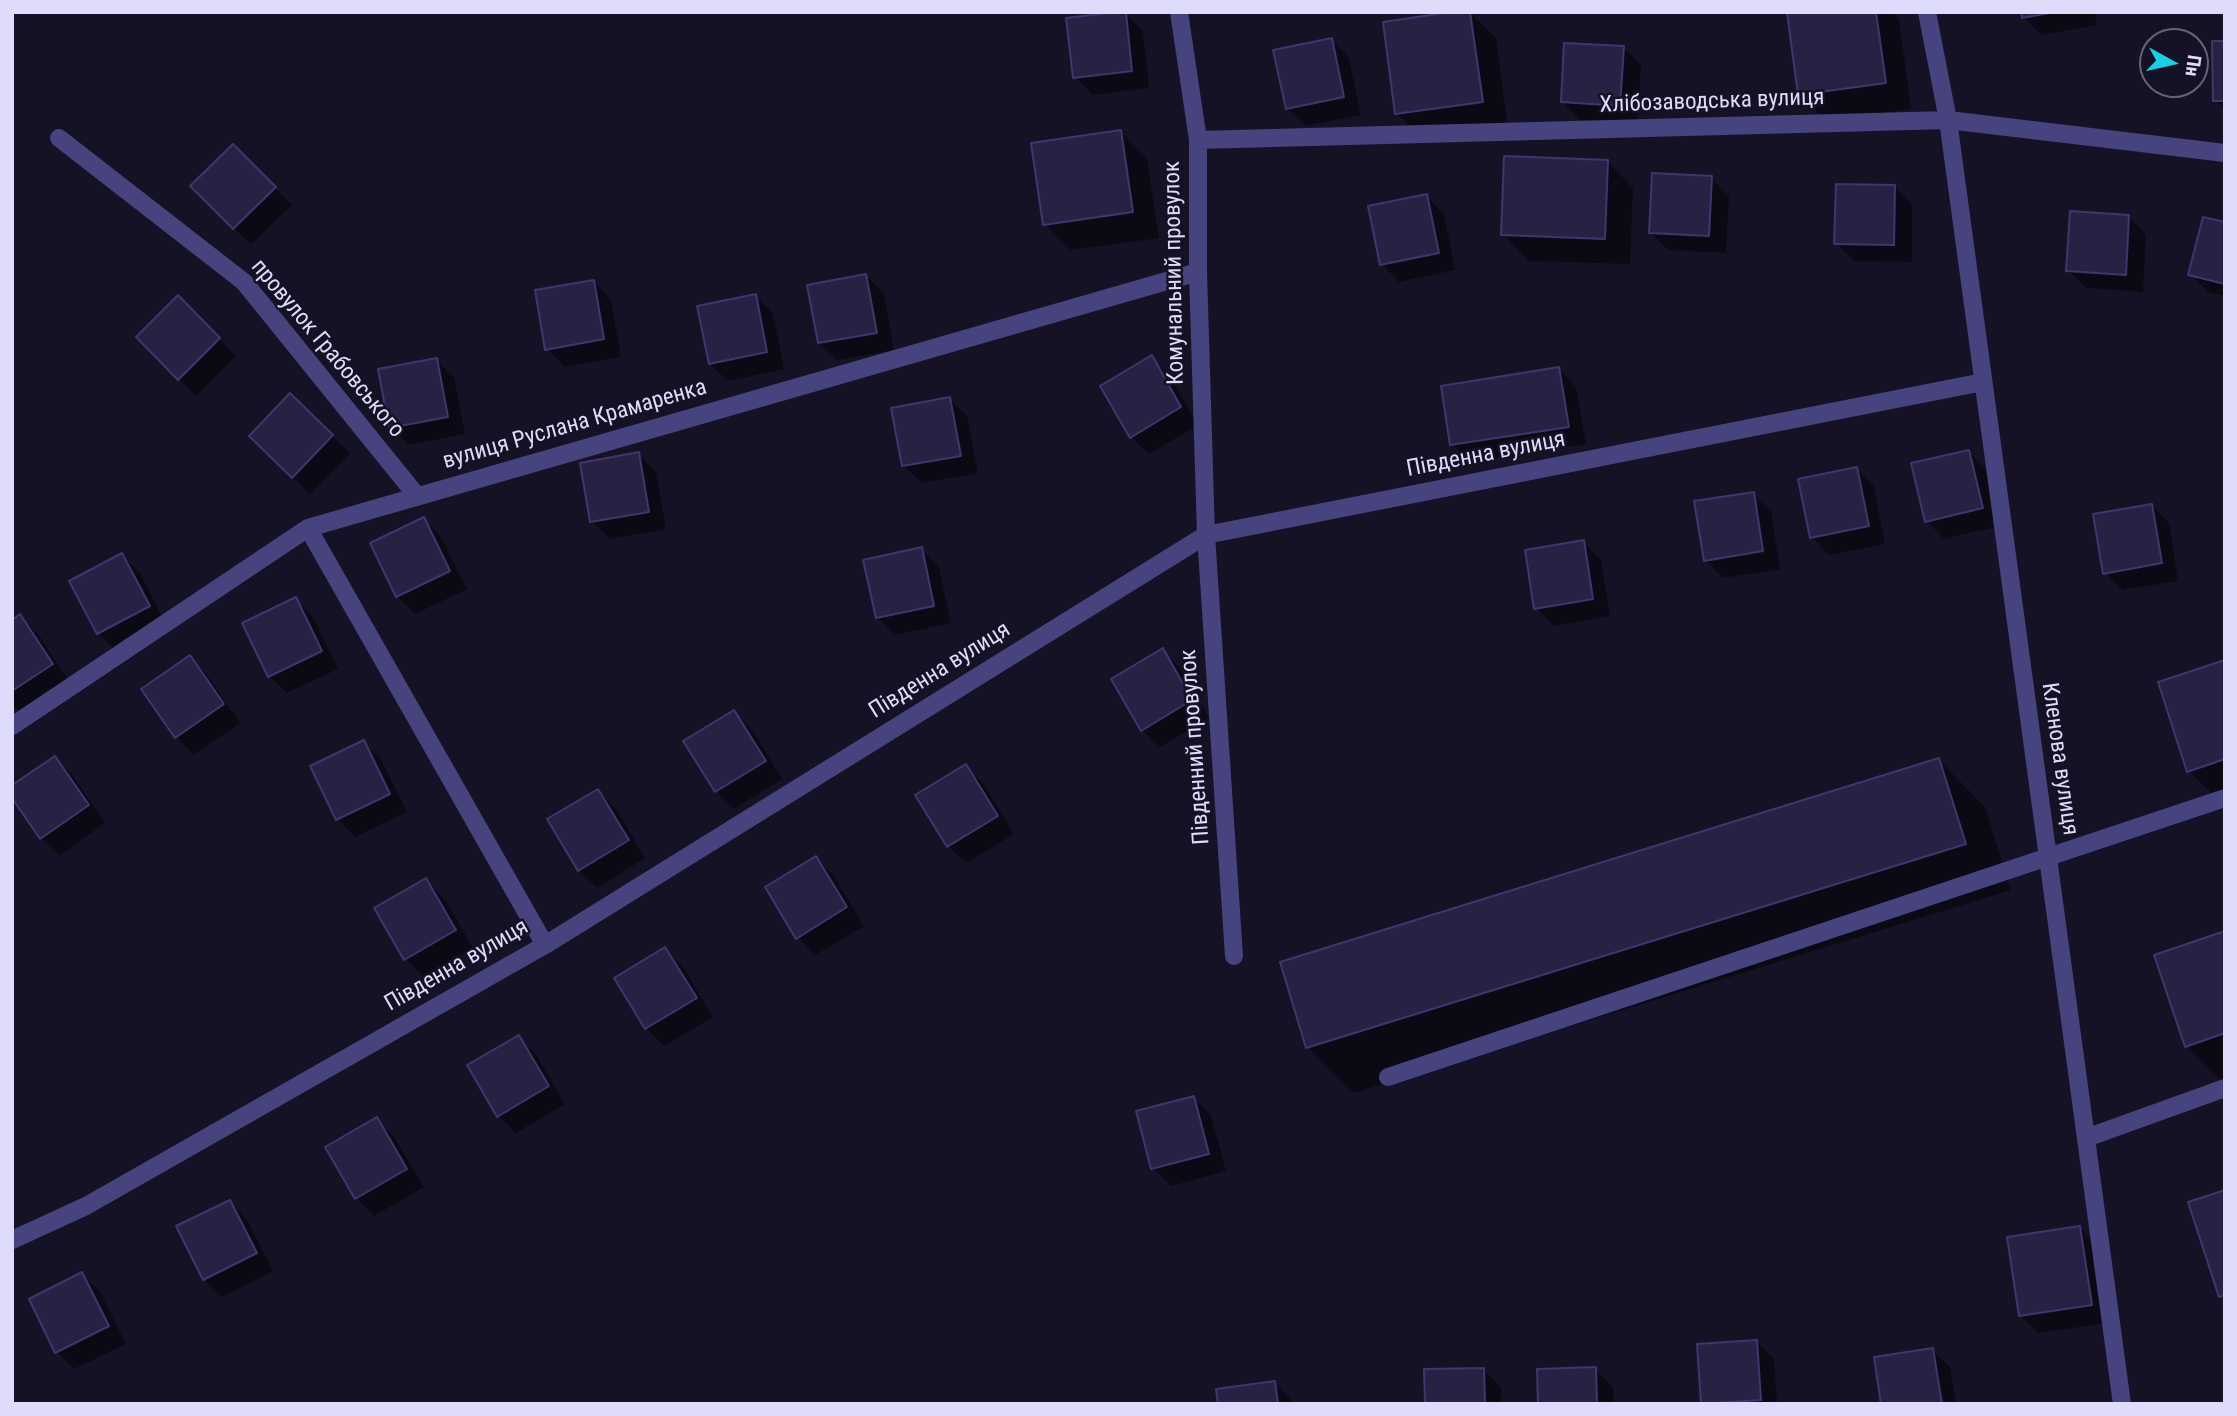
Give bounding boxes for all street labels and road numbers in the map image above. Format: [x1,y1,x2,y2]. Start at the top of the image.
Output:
street label: Хлібозаводська вулиця [1599,84,1825,120]
street label: Комунальний провулок [1159,161,1191,385]
street label: провулок Грабовського [244,254,410,444]
street label: вулиця Руслана Крамаренка [440,374,710,476]
street label: Південна вулиця [1404,426,1568,484]
street label: Південна вулиця [864,617,1016,725]
street label: Південний провулок [1175,648,1217,846]
street label: Кленова вулиця [2035,681,2083,837]
street label: Південна вулиця [380,914,534,1018]

